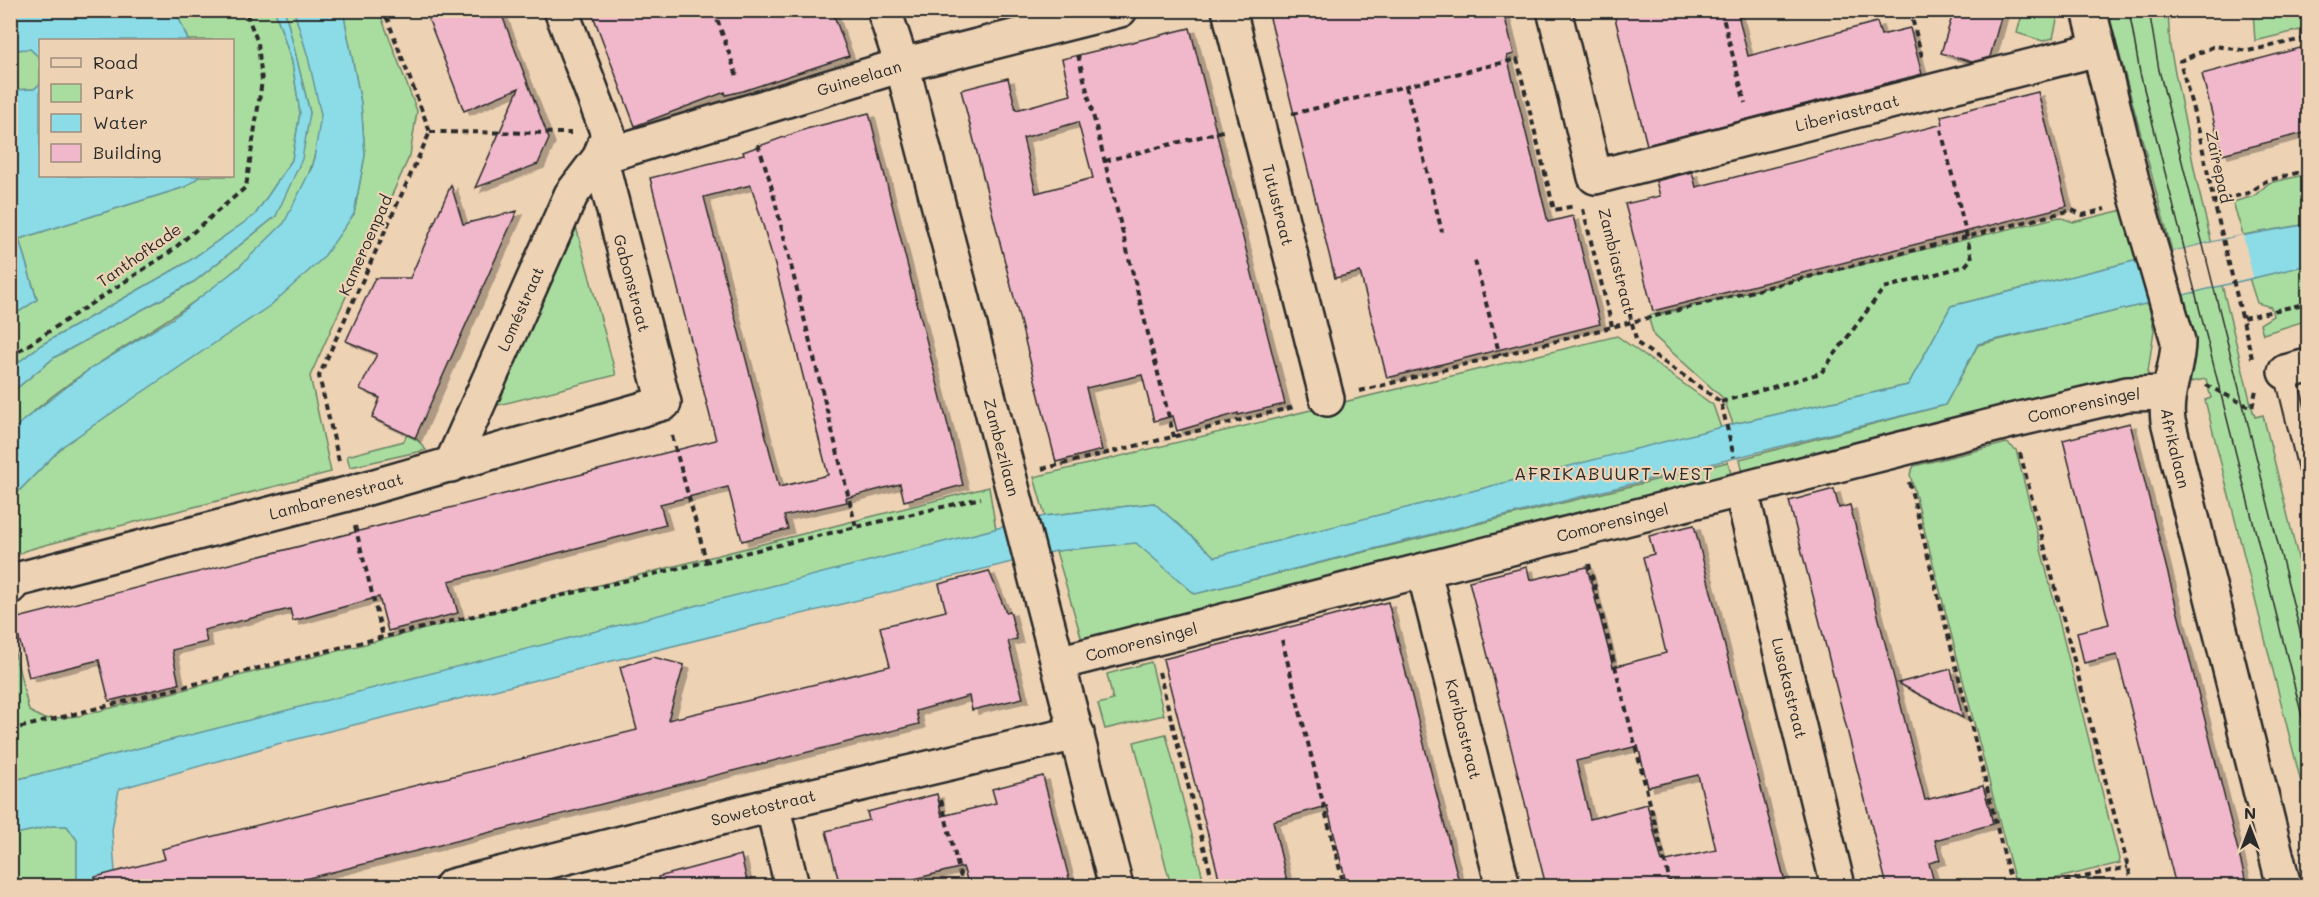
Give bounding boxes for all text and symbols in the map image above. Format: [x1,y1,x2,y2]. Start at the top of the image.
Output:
legend [39,39,234,177]
text: Road [93,50,138,74]
street label: Guineelaan [814,55,904,100]
text: Park [93,80,134,104]
street label: Liberiastraat [1793,89,1901,136]
text: Water [93,110,148,134]
street label: Zaïrepad [2202,129,2237,205]
text: Building [93,140,161,164]
street label: Tutustraat [1258,162,1299,248]
street label: Kameroenpad [333,191,396,299]
street label: Zambiastraat [1594,206,1641,316]
street label: Tanthofkade [93,218,185,291]
street label: Gabonstraat [609,232,656,334]
street label: Loméstraat [492,263,548,354]
street label: Comorensingel [2025,383,2140,427]
street label: Zambezilaan [979,396,1025,498]
street label: Afrikalaan [2157,408,2195,490]
district label: AFRIKABUURT-WEST [1514,461,1714,485]
street label: Lambarenestraat [267,467,405,524]
street label: Comorensingel [1554,497,1671,546]
street label: Comorensingel [1083,617,1199,666]
street label: Lusakastraat [1768,635,1813,741]
street label: Karibastraat [1441,677,1487,781]
street label: Sowetostraat [709,784,818,830]
north arrow [2220,798,2280,858]
text: N [2244,802,2256,823]

